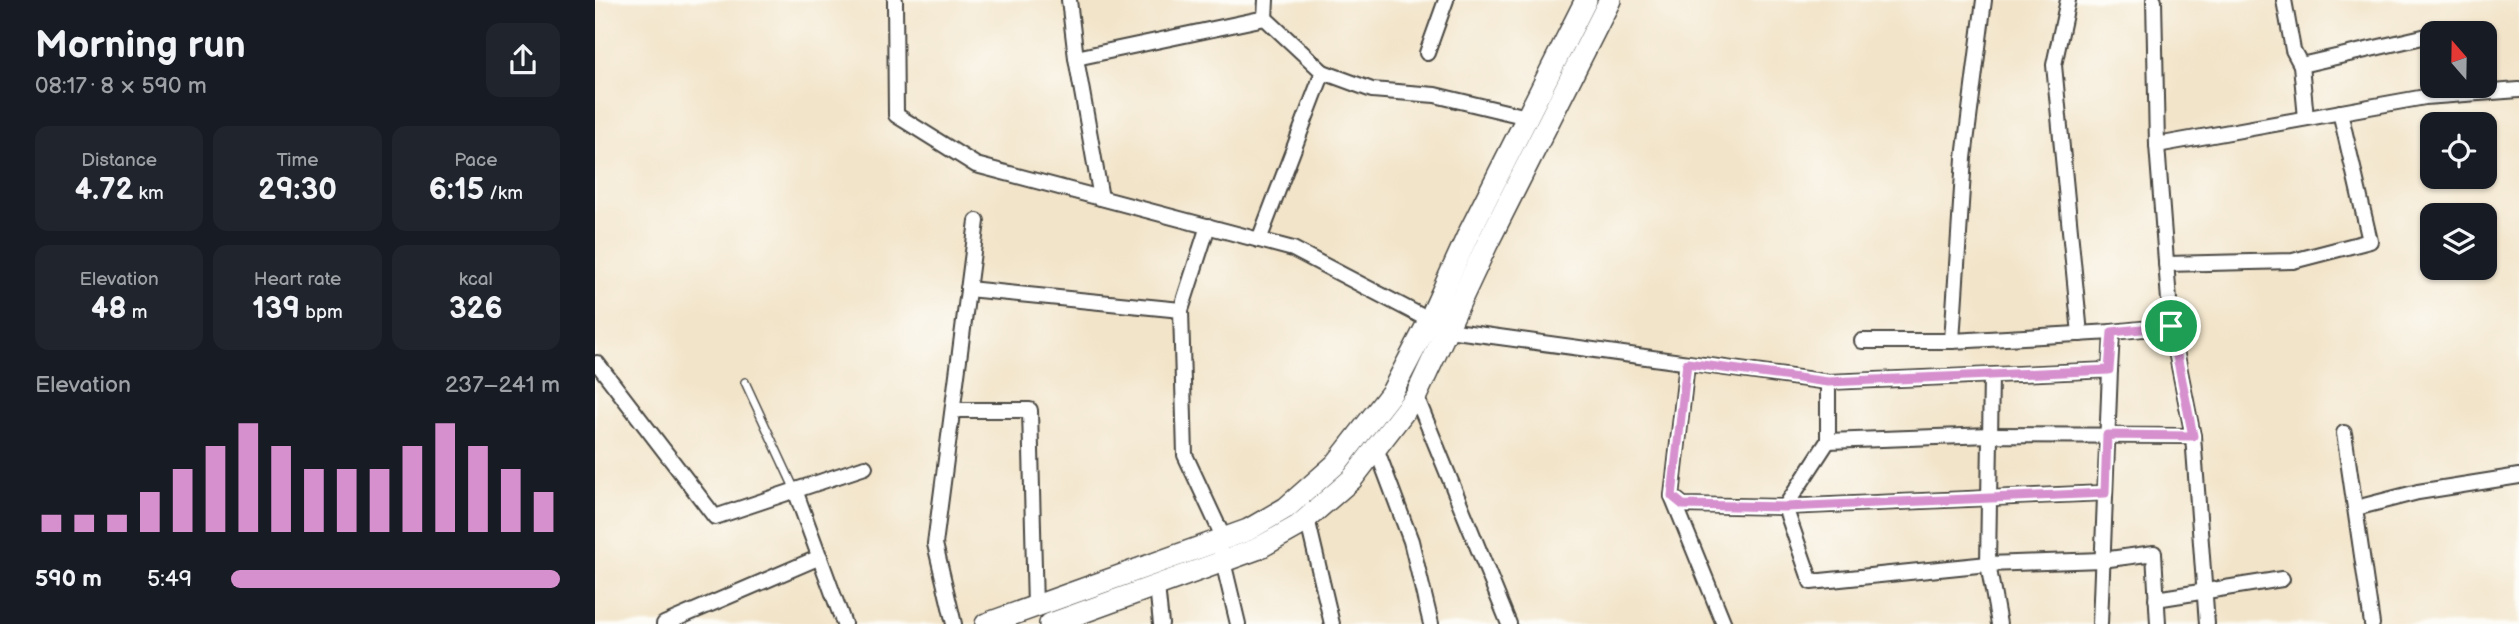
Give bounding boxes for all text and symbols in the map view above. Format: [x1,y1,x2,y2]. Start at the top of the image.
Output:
north arrow [2420,21,2497,98]
map controls [2420,21,2497,280]
text: Morning run [35,23,246,68]
button: share [486,23,560,97]
text: 08:17 · 8 × 590 m [35,72,207,100]
button: locate [2420,112,2497,189]
text: Distance [81,149,157,172]
text: Time [276,149,319,172]
text: Pace [454,149,497,172]
text: 4.72 [75,172,133,208]
text: 29:30 [258,172,337,208]
text: 6:15 [429,172,484,208]
text: km [133,182,164,205]
text: /km [484,182,523,205]
button: layers [2420,203,2497,280]
text: Elevation [80,268,159,291]
text: Heart rate [254,268,341,291]
text: kcal [459,268,493,291]
text: 48 [91,291,127,327]
text: 139 [252,291,300,327]
text: 326 [449,291,503,327]
pin [2141,296,2201,356]
text: m [127,301,147,324]
text: bpm [300,301,343,324]
icon: arrive [2152,307,2190,345]
text: Elevation [35,371,131,399]
text: 237–241 m [445,371,560,399]
text: 590 m [35,565,102,593]
text: 5:49 [147,565,192,593]

